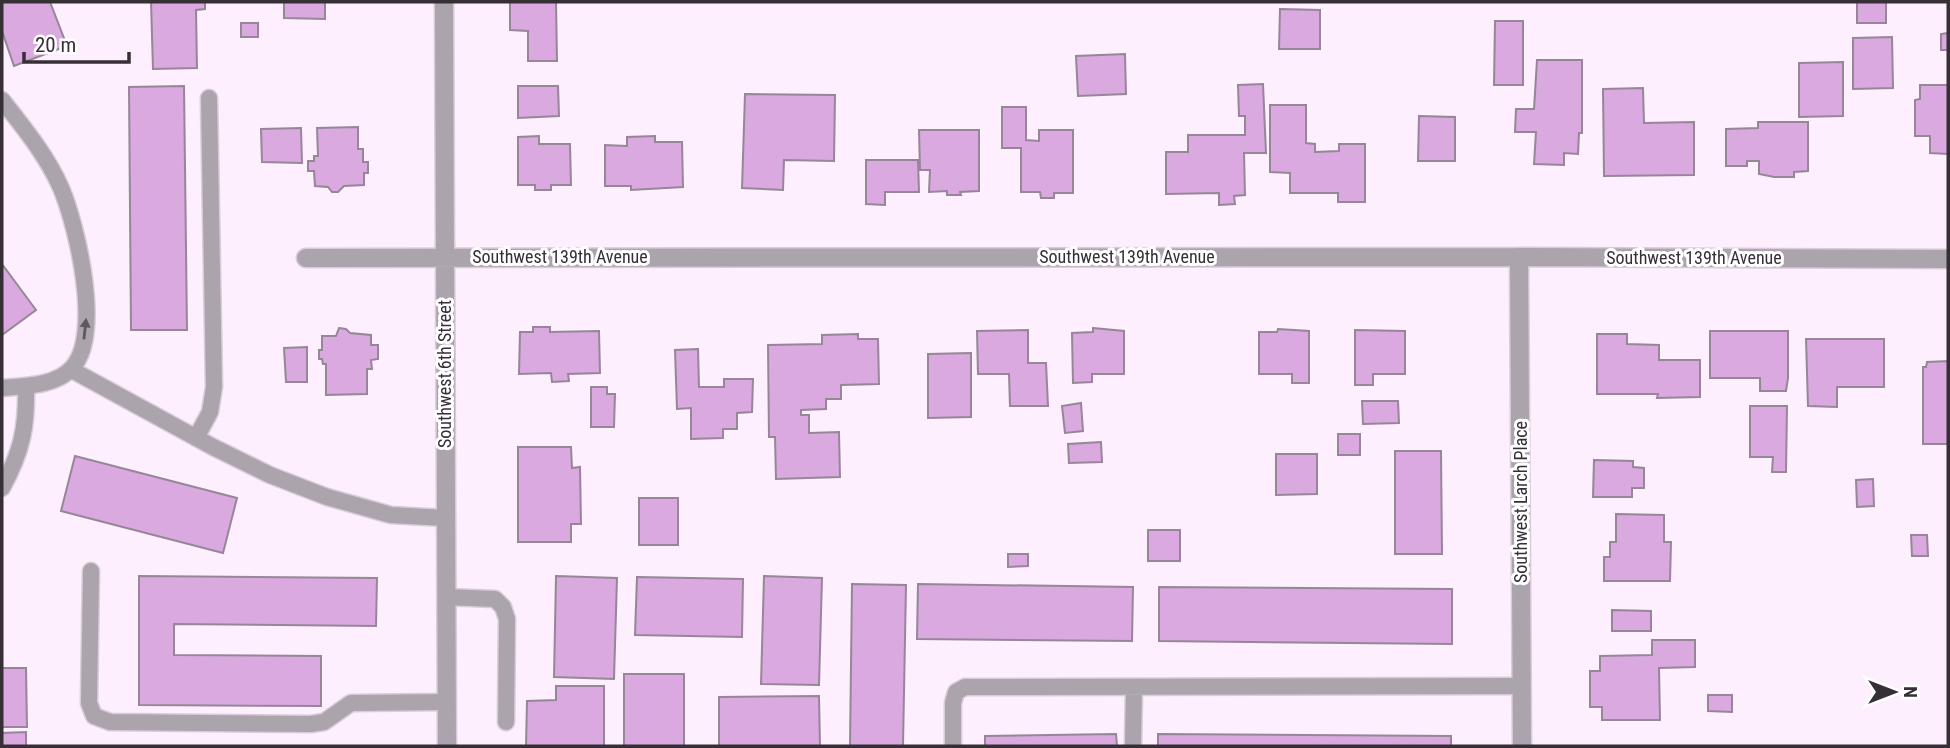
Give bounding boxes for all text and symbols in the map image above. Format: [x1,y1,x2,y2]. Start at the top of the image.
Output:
scale bar [24,21,130,65]
text: 20 m [35,33,76,57]
street label: Southwest 139th Avenue [472,246,648,267]
street label: Southwest 139th Avenue [1039,246,1215,267]
street label: Southwest 139th Avenue [1606,247,1782,268]
street label: Southwest 6th Street [434,300,455,448]
one-way arrow [80,318,91,340]
street label: Southwest Larch Place [1510,421,1531,583]
north arrow [1859,657,1929,727]
text: N [1899,686,1922,698]

